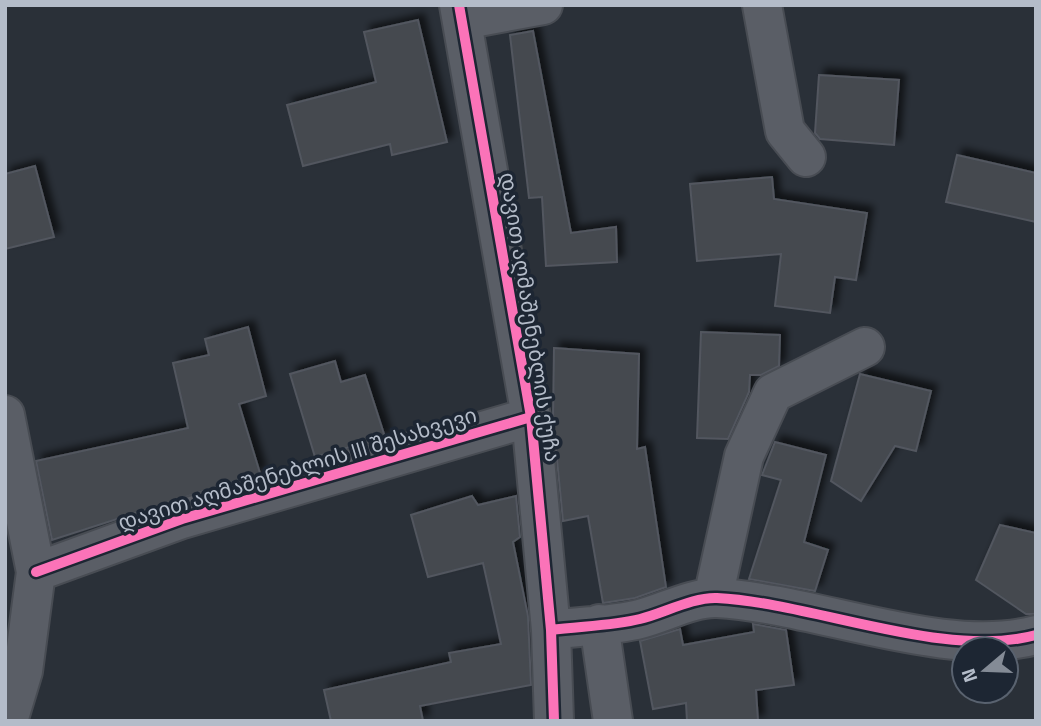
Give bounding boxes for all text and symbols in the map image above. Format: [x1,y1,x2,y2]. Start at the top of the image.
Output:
street label: დავით აღმაშენებლის ქუჩა [492,170,570,464]
street label: დავით აღმაშენებლის III შესახვევი [114,398,480,538]
north arrow [950,635,1020,705]
text: N [953,665,984,687]

